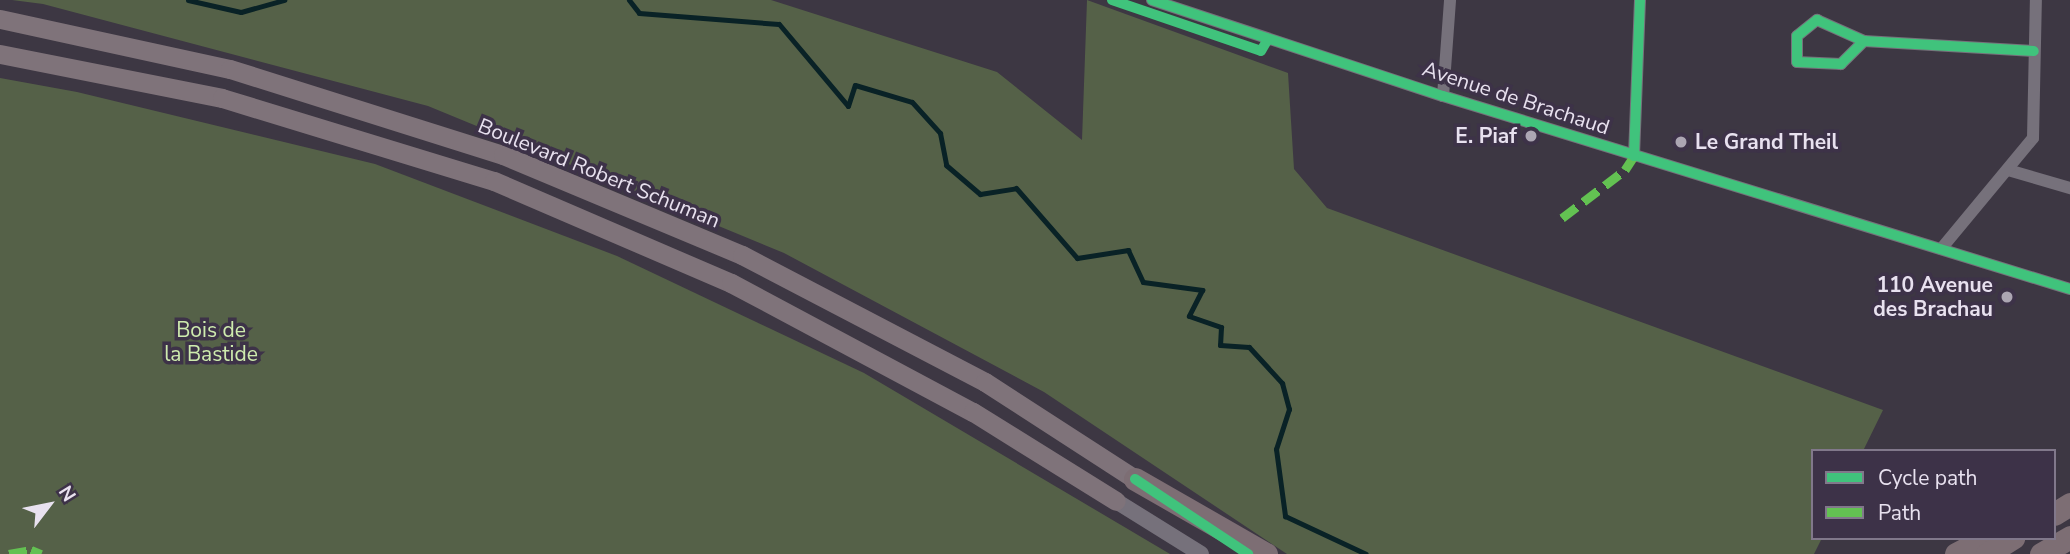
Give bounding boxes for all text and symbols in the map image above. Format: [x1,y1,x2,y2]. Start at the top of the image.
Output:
street label: Avenue de Brachaud [1419,56,1613,140]
street label: Boulevard Robert Schuman [474,113,724,233]
place label: E. Piaf [1455,123,1517,149]
marker: E. Piaf [1523,128,1539,144]
place label: Le Grand Theil [1695,129,1838,155]
marker: Le Grand Theil [1673,134,1689,150]
place label: 110 Avenue des Brachau [1873,272,1993,322]
marker: 110 Avenue des Brachau [1999,289,2015,305]
park label: Bois de la Bastide [164,317,258,367]
legend [1811,449,2056,540]
text: Cycle path [1878,464,1977,492]
north arrow [14,470,84,540]
text: N [52,481,82,507]
text: Path [1878,499,1921,527]

